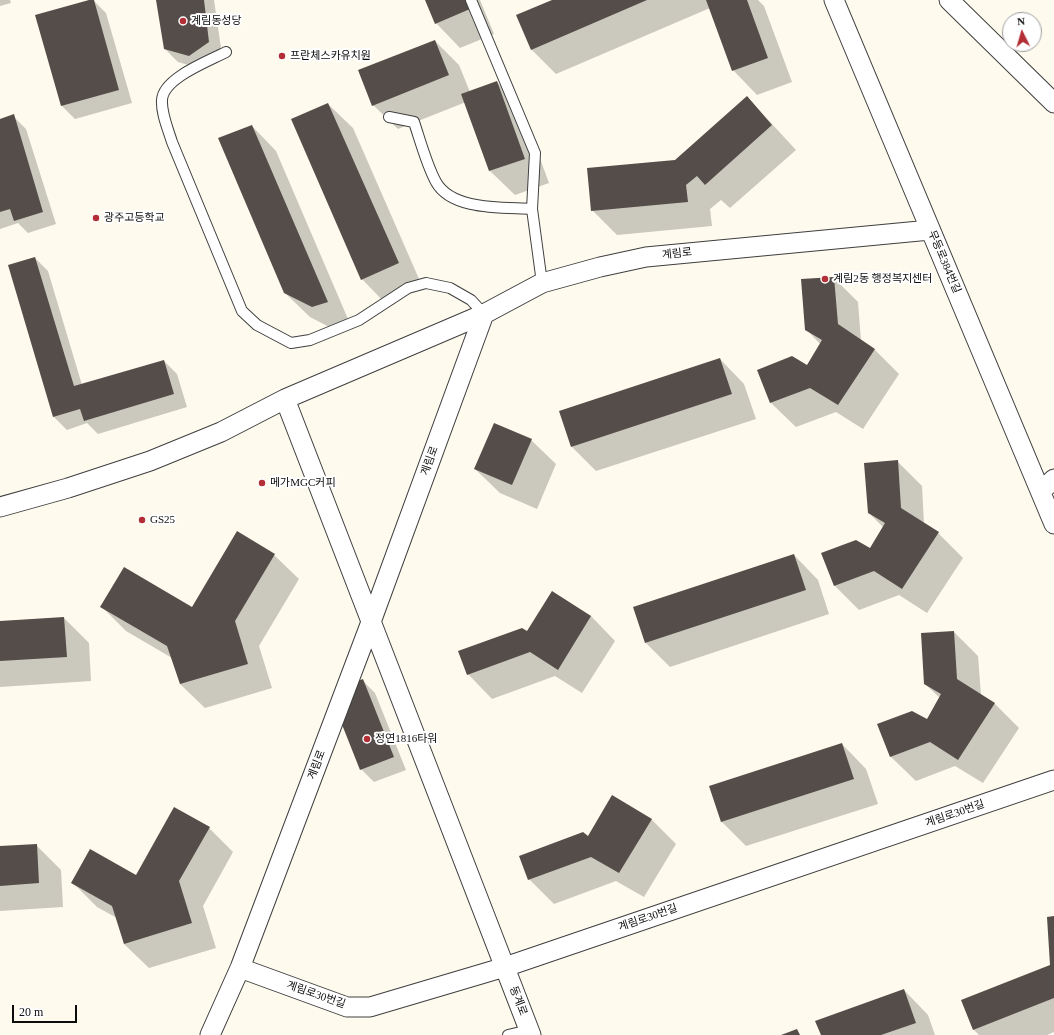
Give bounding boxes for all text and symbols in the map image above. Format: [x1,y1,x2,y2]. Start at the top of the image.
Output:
north arrow [1002,12,1042,52]
place label: 계림동성당 [191,14,242,28]
text: N [1017,15,1026,27]
marker: 계림동성당 [178,16,188,26]
place label: 프란체스카유치원 [290,49,371,63]
marker: 프란체스카유치원 [277,51,287,61]
place label: 광주고등학교 [104,211,165,225]
marker: 광주고등학교 [91,213,101,223]
street label: 무등로384번길 [925,229,963,295]
street label: 계림로 [661,246,693,262]
place label: 계림2동 행정복지센터 [833,272,932,286]
marker: 계림2동 행정복지센터 [820,274,830,284]
street label: 계림로 [419,444,441,478]
place label: 메가MGC커피 [270,476,336,490]
marker: 메가MGC커피 [257,478,267,488]
place label: GS25 [150,513,175,527]
marker: GS25 [137,515,147,525]
place label: 정연1816타워 [375,732,437,746]
marker: 정연1816타워 [362,734,372,744]
street label: 계림로 [305,748,329,782]
street label: 계림로30번길 [924,798,986,830]
street label: 계림로30번길 [617,902,679,934]
street label: 계림로30번길 [285,979,347,1011]
street label: 동계로 [506,984,530,1018]
scale bar [14,997,79,1023]
text: 20 m [19,1005,43,1019]

